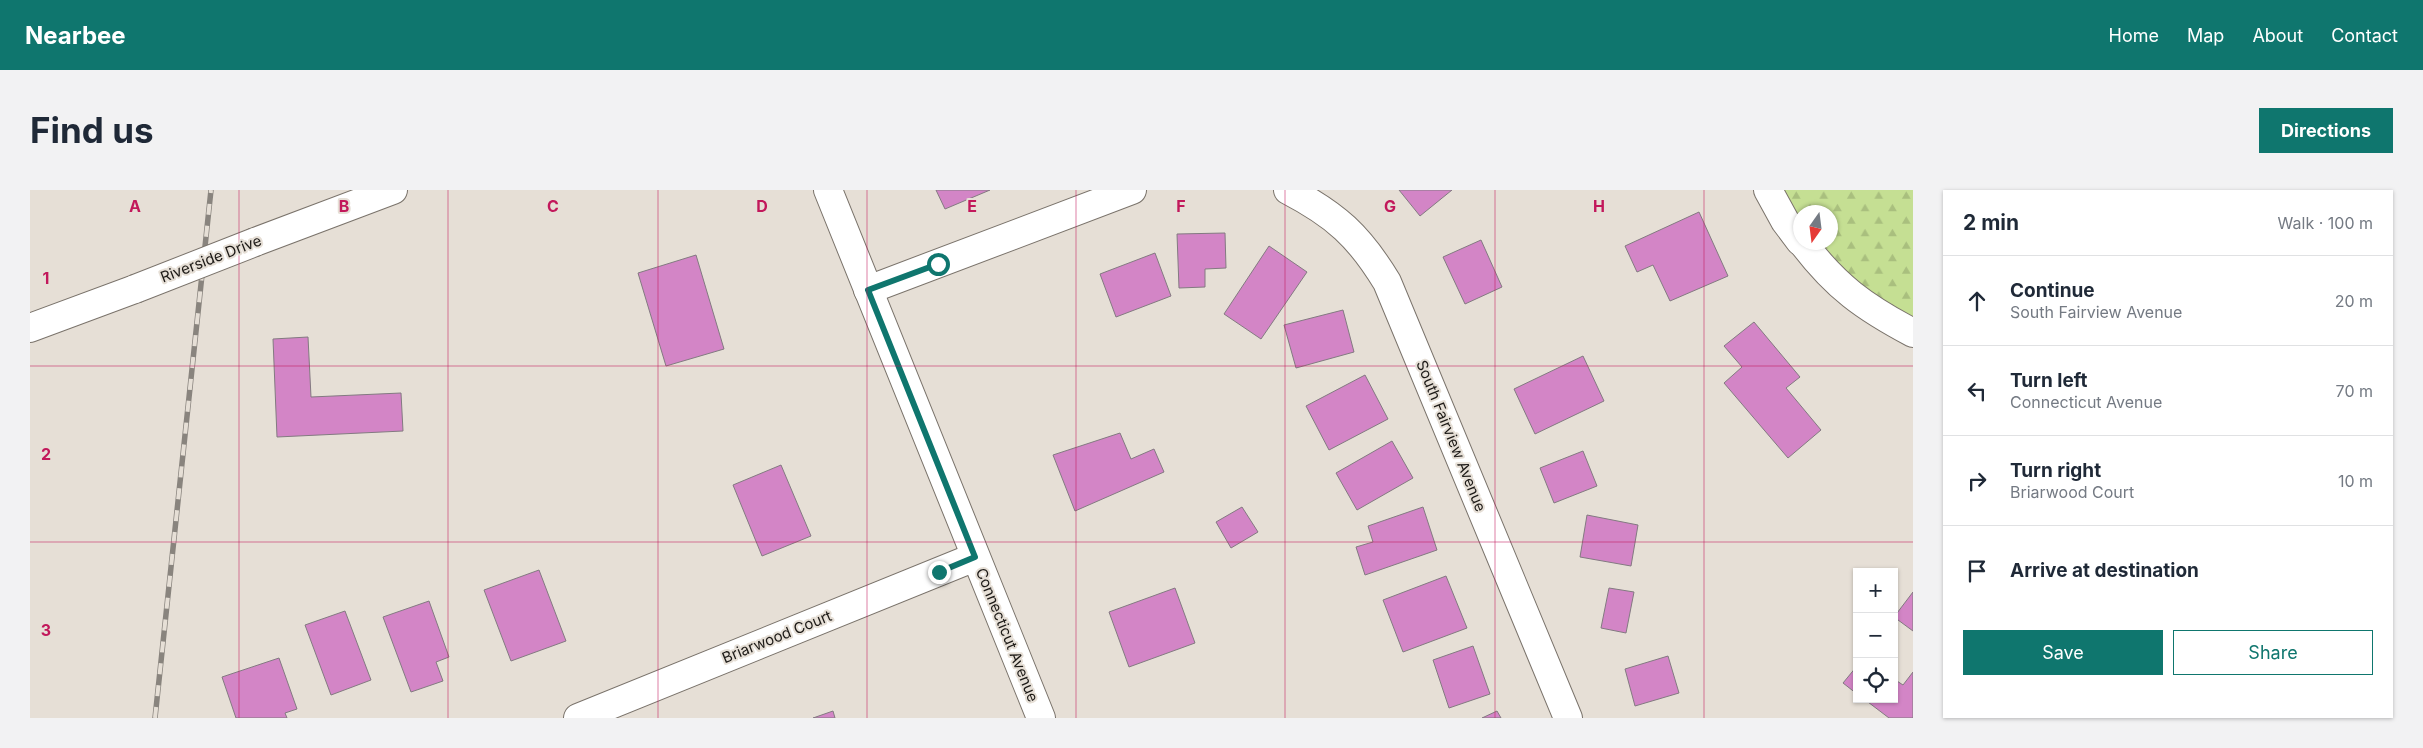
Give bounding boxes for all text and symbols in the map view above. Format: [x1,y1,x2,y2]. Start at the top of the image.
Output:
text: Nearbee [25,21,126,50]
text: Home [2109,25,2159,46]
text: Map [2187,25,2224,46]
text: About [2252,25,2303,46]
text: Contact [2331,25,2398,46]
button: Directions [2259,108,2393,153]
text: Find us [30,109,154,151]
text: A [129,196,141,216]
text: B [339,196,349,216]
text: C [547,196,559,216]
text: D [756,196,768,216]
text: E [967,196,977,216]
text: F [1176,196,1186,216]
text: G [1384,196,1396,216]
text: H [1593,196,1605,216]
north arrow [1793,205,1838,250]
text: 2 min [1963,210,2019,235]
text: Walk · 100 m [2278,213,2373,233]
street label: Riverside Drive [158,231,264,287]
route start [927,253,950,276]
text: 1 [43,268,49,288]
text: Continue [2010,279,2095,302]
icon: ahead [1963,287,1991,315]
text: 20 m [2335,291,2373,311]
text: South Fairview Avenue [2010,302,2182,322]
street label: South Fairview Avenue [1412,357,1491,514]
text: Turn left [2010,369,2088,392]
icon: left [1963,377,1991,405]
text: 70 m [2336,381,2373,401]
text: Connecticut Avenue [2010,392,2162,412]
text: 2 [41,444,51,464]
text: Turn right [2010,459,2101,482]
icon: right [1963,467,1991,495]
text: 10 m [2338,471,2373,491]
text: Briarwood Court [2010,482,2134,502]
icon: arrive [1963,557,1991,585]
text: Arrive at destination [2010,559,2199,582]
route end [928,561,951,584]
street label: Connecticut Avenue [972,565,1043,705]
map controls [1853,568,1898,703]
button: + [1853,568,1898,613]
street label: Briarwood Court [719,606,834,667]
button: − [1853,613,1898,658]
text: 3 [41,620,51,640]
button: Save [1963,630,2163,675]
button: Share [2173,630,2373,675]
button: locate [1853,658,1898,703]

